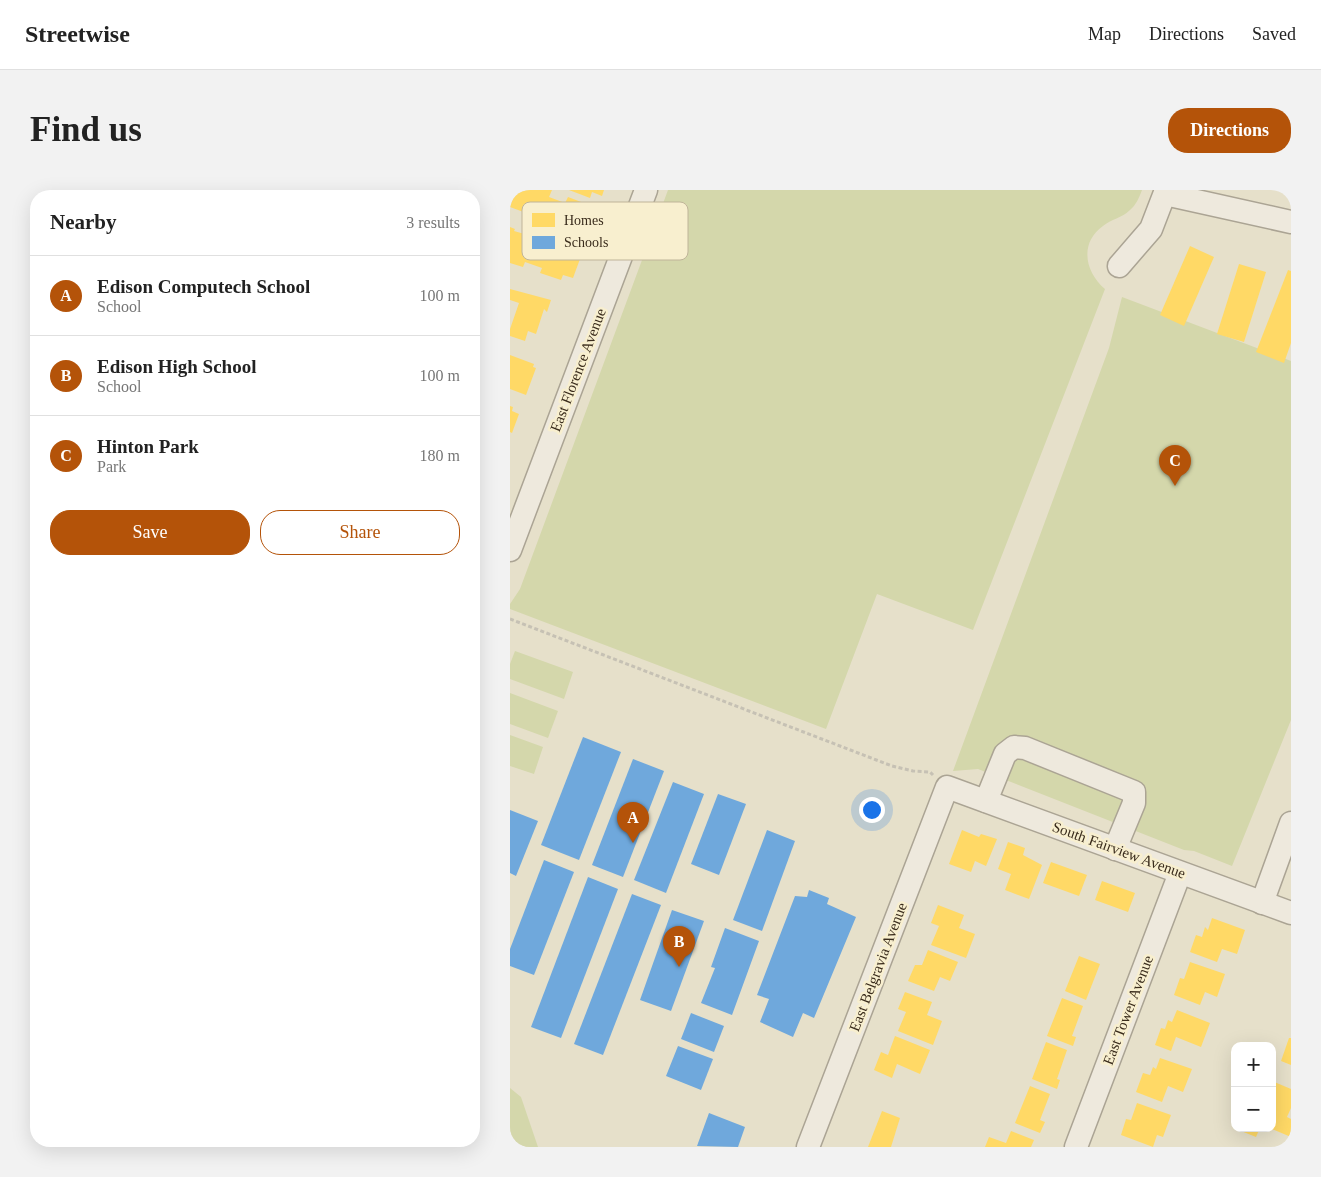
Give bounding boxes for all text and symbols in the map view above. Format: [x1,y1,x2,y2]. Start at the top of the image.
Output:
text: Streetwise [25,21,130,47]
text: Map [1088,24,1121,44]
text: Directions [1149,24,1224,44]
text: Saved [1252,24,1296,44]
button: Directions [1168,108,1291,153]
text: Find us [30,110,142,149]
legend [522,202,688,260]
text: Nearby [50,210,117,234]
text: Homes [564,213,604,228]
text: 3 results [406,214,460,231]
text: Schools [564,235,608,250]
text: Edison Computech School [97,276,310,297]
text: A [60,287,72,304]
text: 100 m [420,287,460,304]
text: School [97,298,141,315]
street label: East Florence Avenue [547,306,609,434]
text: Edison High School [97,356,256,377]
text: B [61,367,71,384]
text: 100 m [420,367,460,384]
text: School [97,378,141,395]
text: Hinton Park [97,436,199,457]
pin: C [1159,445,1191,486]
text: C [60,447,72,464]
text: 180 m [420,447,460,464]
text: Park [97,458,126,475]
button: Save [50,510,250,555]
button: Share [260,510,460,555]
your location [859,797,885,823]
pin: A [617,802,649,843]
street label: South Fairview Avenue [1050,818,1188,882]
street label: East Belgravia Avenue [846,900,910,1034]
pin: B [663,926,695,967]
street label: East Tower Avenue [1100,953,1156,1067]
map controls [1231,1042,1276,1132]
button: + [1231,1042,1276,1087]
button: − [1231,1087,1276,1132]

